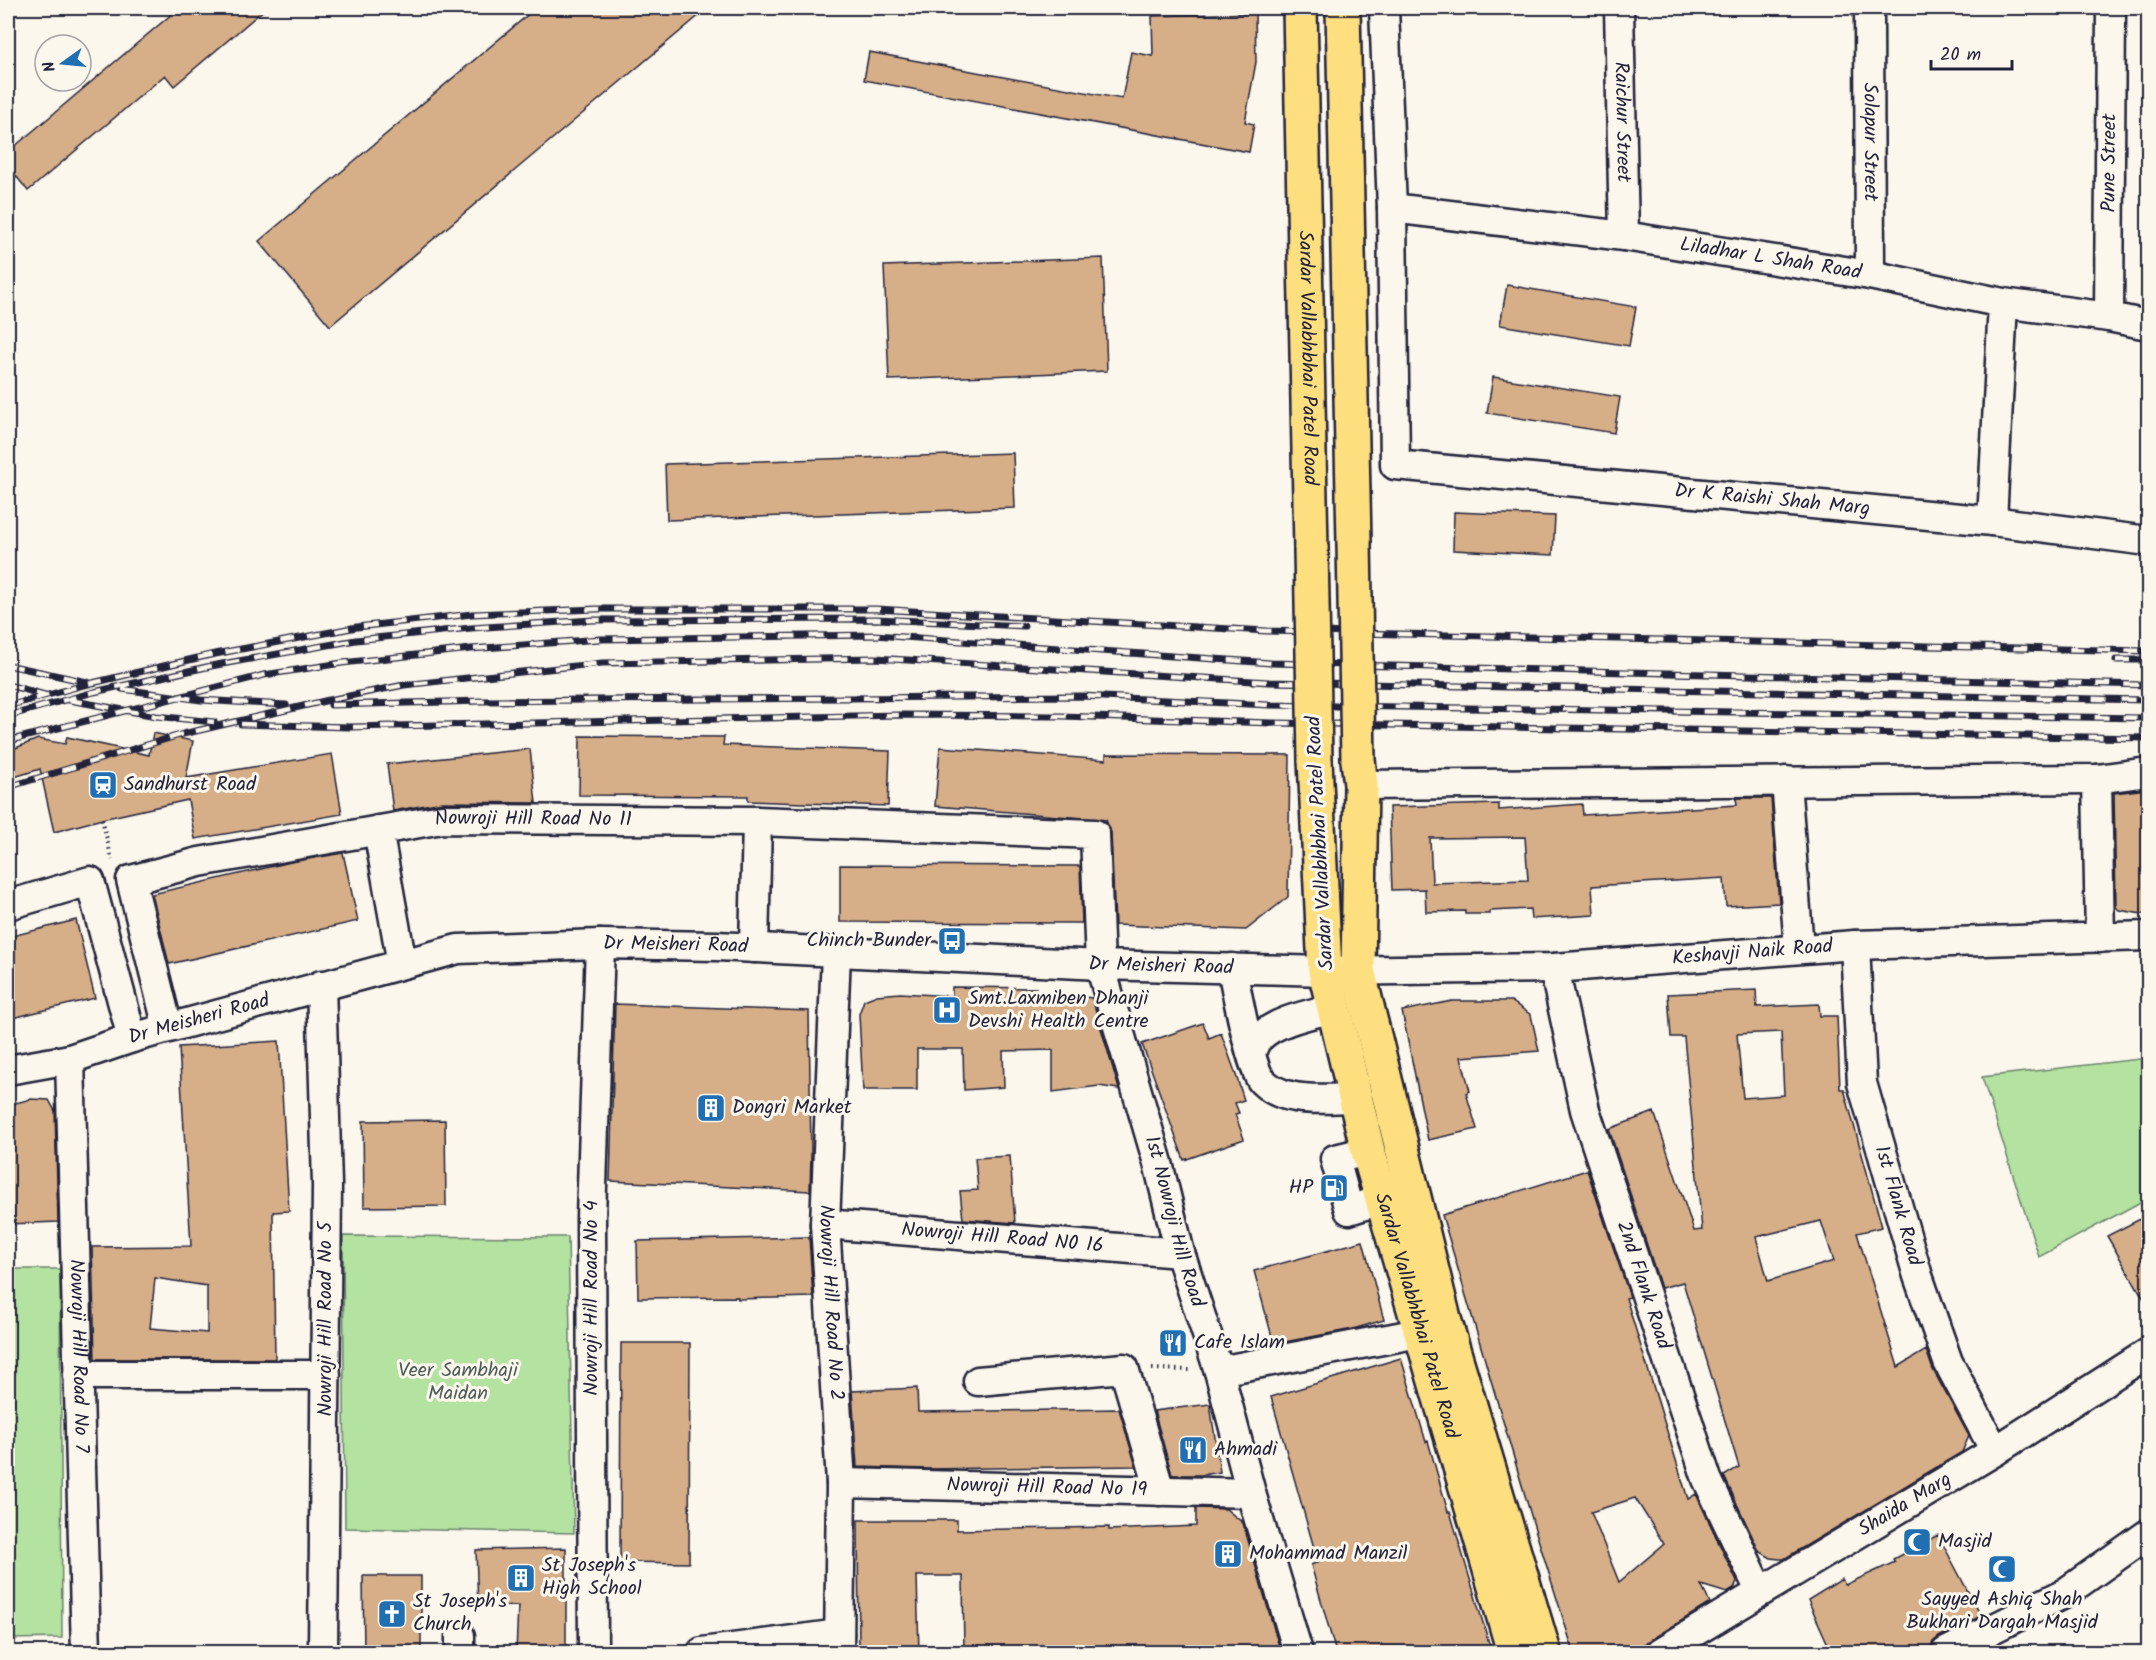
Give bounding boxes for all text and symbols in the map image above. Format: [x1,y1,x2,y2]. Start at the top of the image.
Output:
north arrow [33,33,93,93]
scale bar [1931,33,2012,71]
text: 20 m [1940,41,1981,70]
text: N [37,58,63,75]
street label: Raichur Street [1604,61,1639,183]
street label: Solapur Street [1853,83,1886,202]
street label: Pune Street [2094,113,2126,213]
street label: Liladhar L Shah Road [1677,229,1865,290]
street label: Sardar Vallabhbhai Patel Road [1289,230,1326,487]
street label: Dr K Raishi Shah Marg [1673,475,1871,525]
street label: Sardar Vallabhbhai Patel Road [1298,714,1344,971]
station icon: Sandhurst Road [87,769,119,801]
place label: Sandhurst Road [124,769,257,801]
street label: Nowroji Hill Road No 11 [432,802,632,836]
place label: Chinch Bunder [807,925,932,957]
bus stop icon: Chinch Bunder [936,925,968,957]
street label: Dr Meisheri Road [603,928,750,964]
street label: Keshavji Naik Road [1671,931,1835,975]
street label: Dr Meisheri Road [1088,948,1235,985]
place label: Smt.Laxmiben Dhanji Devshi Health Centre [968,983,1149,1038]
street label: Dr Meisheri Road [125,985,274,1054]
hospital icon: Smt.Laxmiben Dhanji Devshi Health Centre [931,994,963,1026]
building icon: Dongri Market [695,1092,727,1124]
place label: Dongri Market [732,1092,852,1124]
street label: 1st Nowroji Hill Road [1135,1132,1213,1312]
street label: 1st Flank Road [1865,1142,1930,1271]
place label: HP [1289,1172,1314,1204]
fuel station icon: HP [1318,1172,1350,1204]
street label: Sardar Vallabhbhai Patel Road [1365,1189,1467,1444]
street label: Nowroji Hill Road No 4 [576,1200,608,1396]
street label: Nowroji Hill Road No 2 [809,1204,852,1401]
street label: Nowroji Hill Road N0 16 [900,1214,1105,1263]
street label: 2nd Flank Road [1607,1217,1679,1355]
street label: Nowroji Hill Road No 5 [310,1220,342,1417]
street label: Nowroji Hill Road No 7 [59,1259,97,1454]
restaurant icon: Cafe Islam [1157,1327,1189,1359]
place label: Cafe Islam [1194,1327,1285,1359]
park label: Veer Sambhaji Maidan [398,1355,519,1410]
restaurant icon: Ahmadi [1177,1434,1209,1466]
place label: Ahmadi [1214,1434,1278,1466]
street label: Shaida Marg [1852,1464,1958,1546]
street label: Nowroji Hill Road No 19 [946,1470,1148,1506]
mosque icon: Masjid [1901,1526,1933,1558]
place label: Masjid [1938,1526,1993,1558]
building icon: Mohammad Manzil [1212,1538,1244,1570]
place label: Mohammad Manzil [1249,1538,1408,1570]
place label: St Joseph's High School [542,1550,642,1605]
mosque icon: Sayyed Ashiq Shah Bukhari Dargah Masjid [1986,1553,2018,1585]
building icon: St Joseph's High School [505,1562,537,1594]
place label: Sayyed Ashiq Shah Bukhari Dargah Masjid [1906,1584,2099,1639]
place label: St Joseph's Church [413,1586,507,1641]
church icon: St Joseph's Church [376,1598,408,1630]

